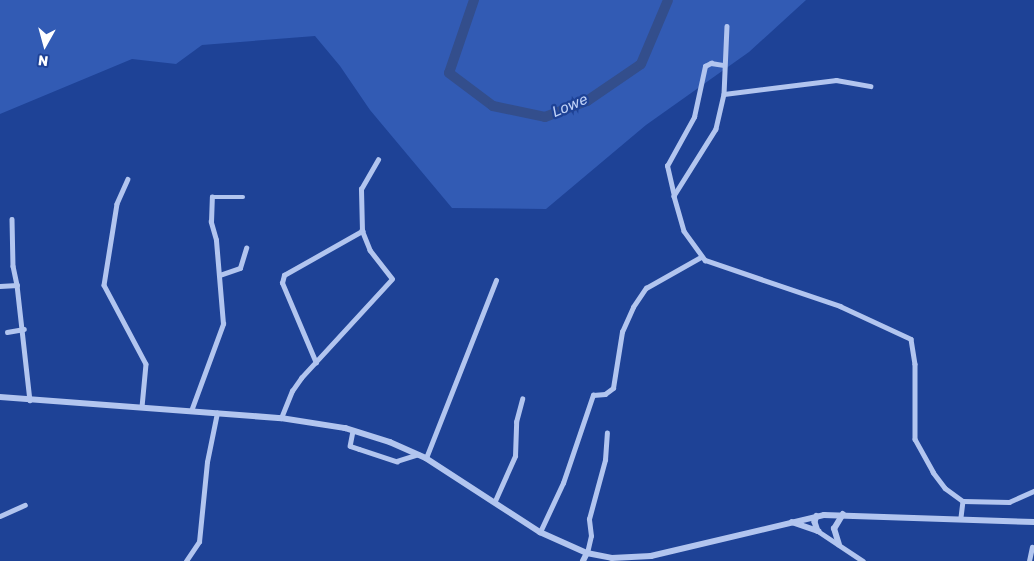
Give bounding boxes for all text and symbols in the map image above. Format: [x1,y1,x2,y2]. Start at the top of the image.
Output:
north arrow [20,20,70,70]
text: N [37,51,49,69]
water label: Lowe [550,91,590,121]

